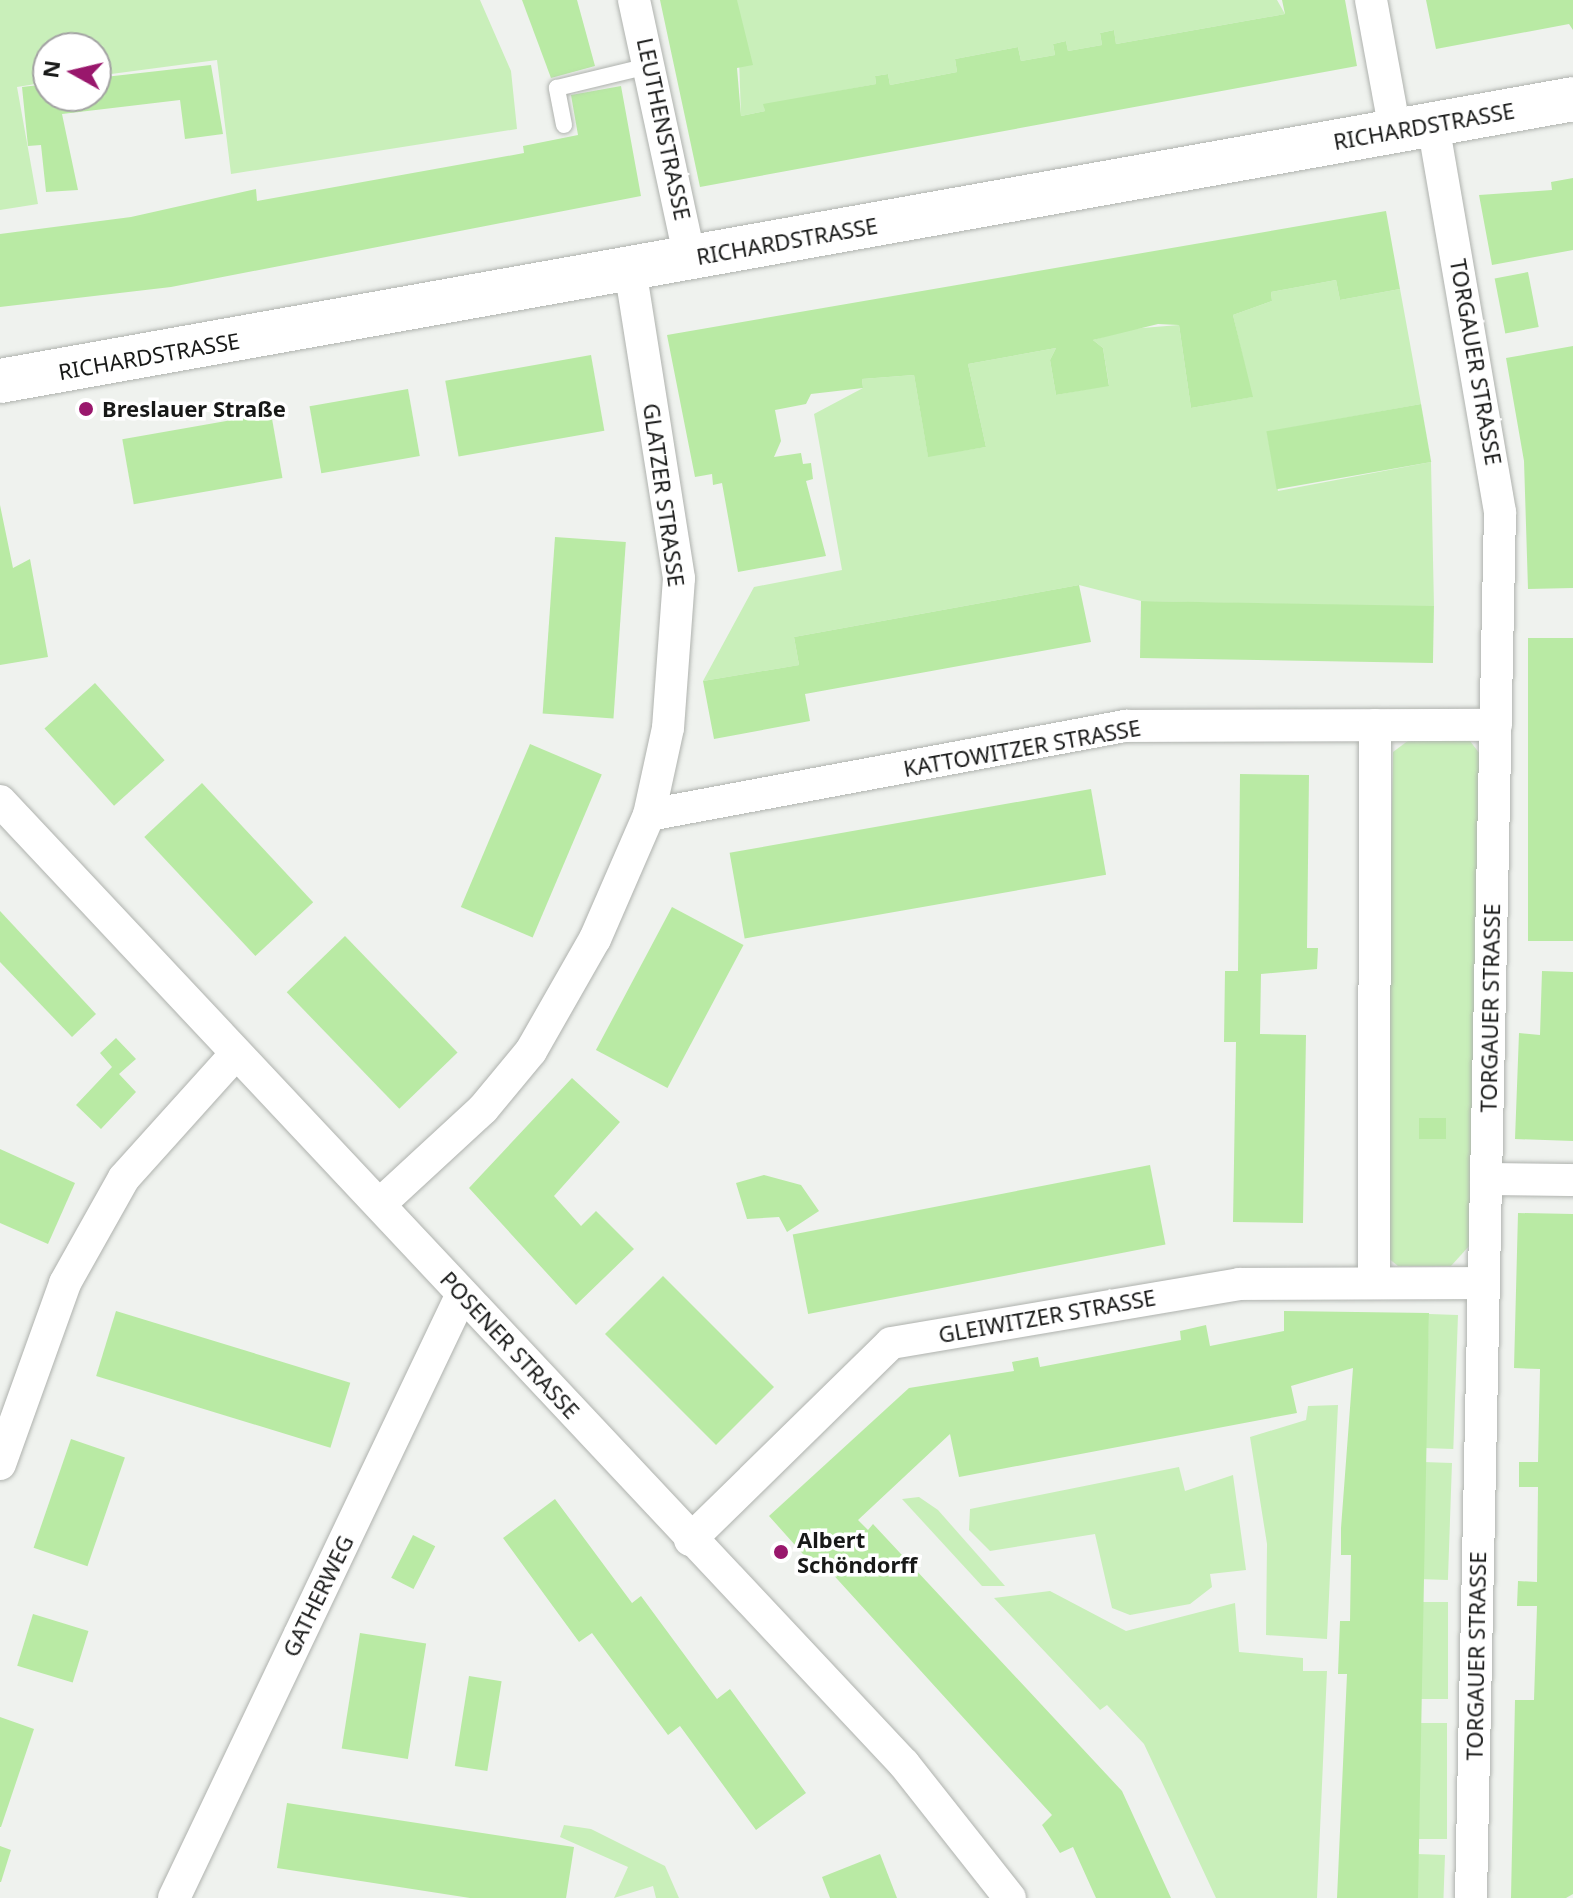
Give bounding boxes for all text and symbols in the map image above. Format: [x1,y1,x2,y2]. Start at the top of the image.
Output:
north arrow [32,32,112,112]
street label: LEUTHENSTRASSE [632,35,696,223]
text: N [34,58,66,80]
street label: RICHARDSTRASSE [1331,97,1517,155]
street label: RICHARDSTRASSE [694,212,880,270]
street label: TORGAUER STRASSE [1445,257,1507,467]
street label: RICHARDSTRASSE [56,327,242,385]
place label: Breslauer Straße [102,396,286,422]
marker: Breslauer Straße [77,400,95,418]
street label: GLATZER STRASSE [638,402,690,588]
street label: KATTOWITZER STRASSE [901,714,1143,782]
street label: TORGAUER STRASSE [1475,903,1505,1113]
street label: POSENER STRASSE [435,1266,585,1424]
street label: GLEIWITZER STRASSE [936,1284,1158,1348]
place label: Albert Schöndorff [797,1526,917,1578]
street label: GATHERWEG [277,1531,359,1661]
marker: Albert Schöndorff [772,1543,790,1561]
street label: TORGAUER STRASSE [1461,1551,1491,1761]

